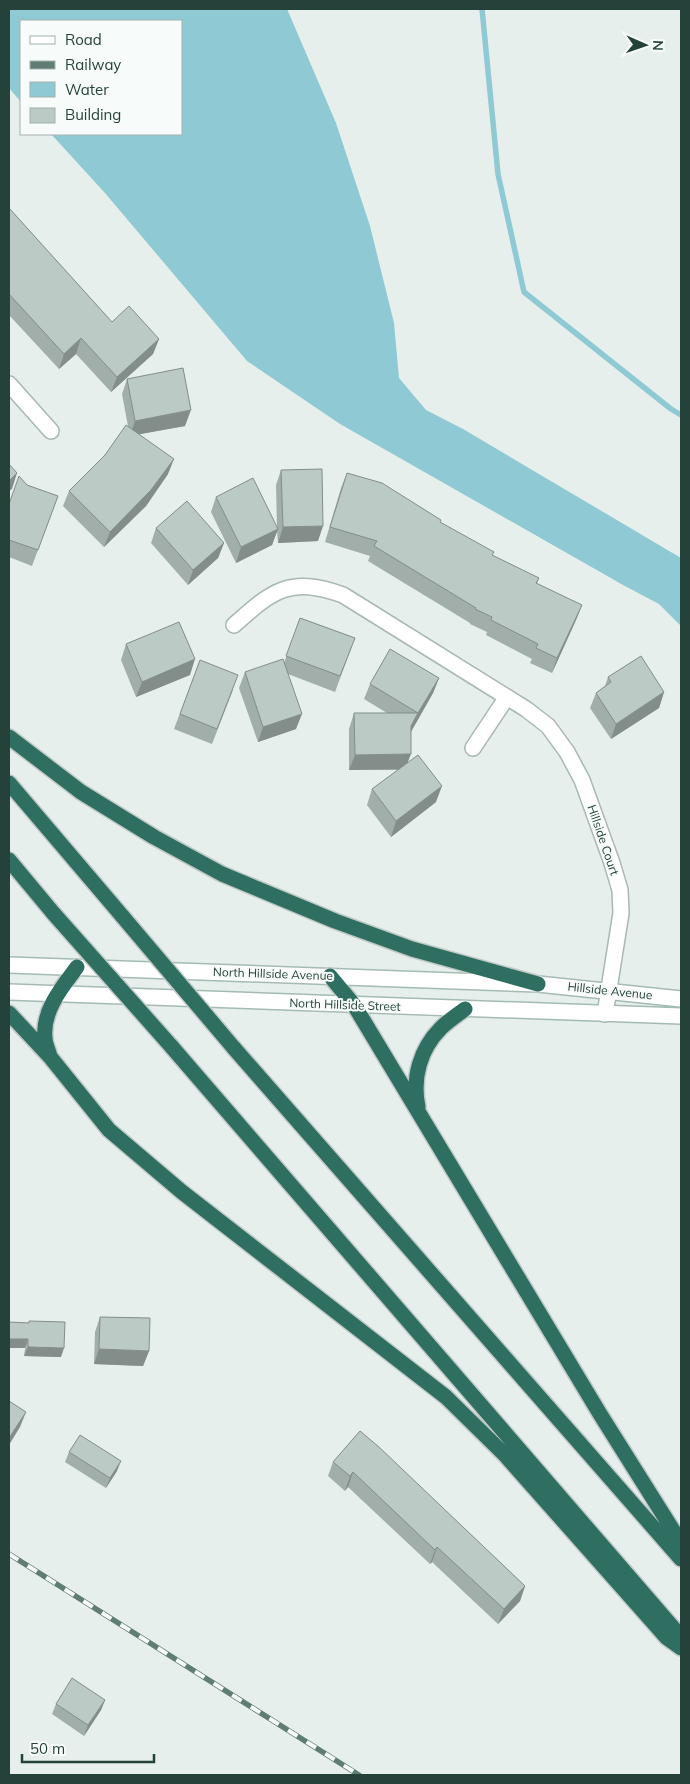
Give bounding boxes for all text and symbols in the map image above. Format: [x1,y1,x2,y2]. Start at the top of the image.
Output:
legend [20,20,182,135]
north arrow [620,20,670,70]
text: Road [65,30,102,49]
text: N [649,40,667,51]
text: Railway [65,55,121,74]
text: Water [65,80,109,99]
text: Building [65,105,121,124]
street label: Hillside Court [584,802,623,877]
street label: North Hillside Avenue [213,964,333,983]
street label: Hillside Avenue [567,979,653,1002]
street label: North Hillside Street [289,995,401,1014]
scale bar [22,1732,155,1764]
text: 50 m [30,1739,65,1758]

